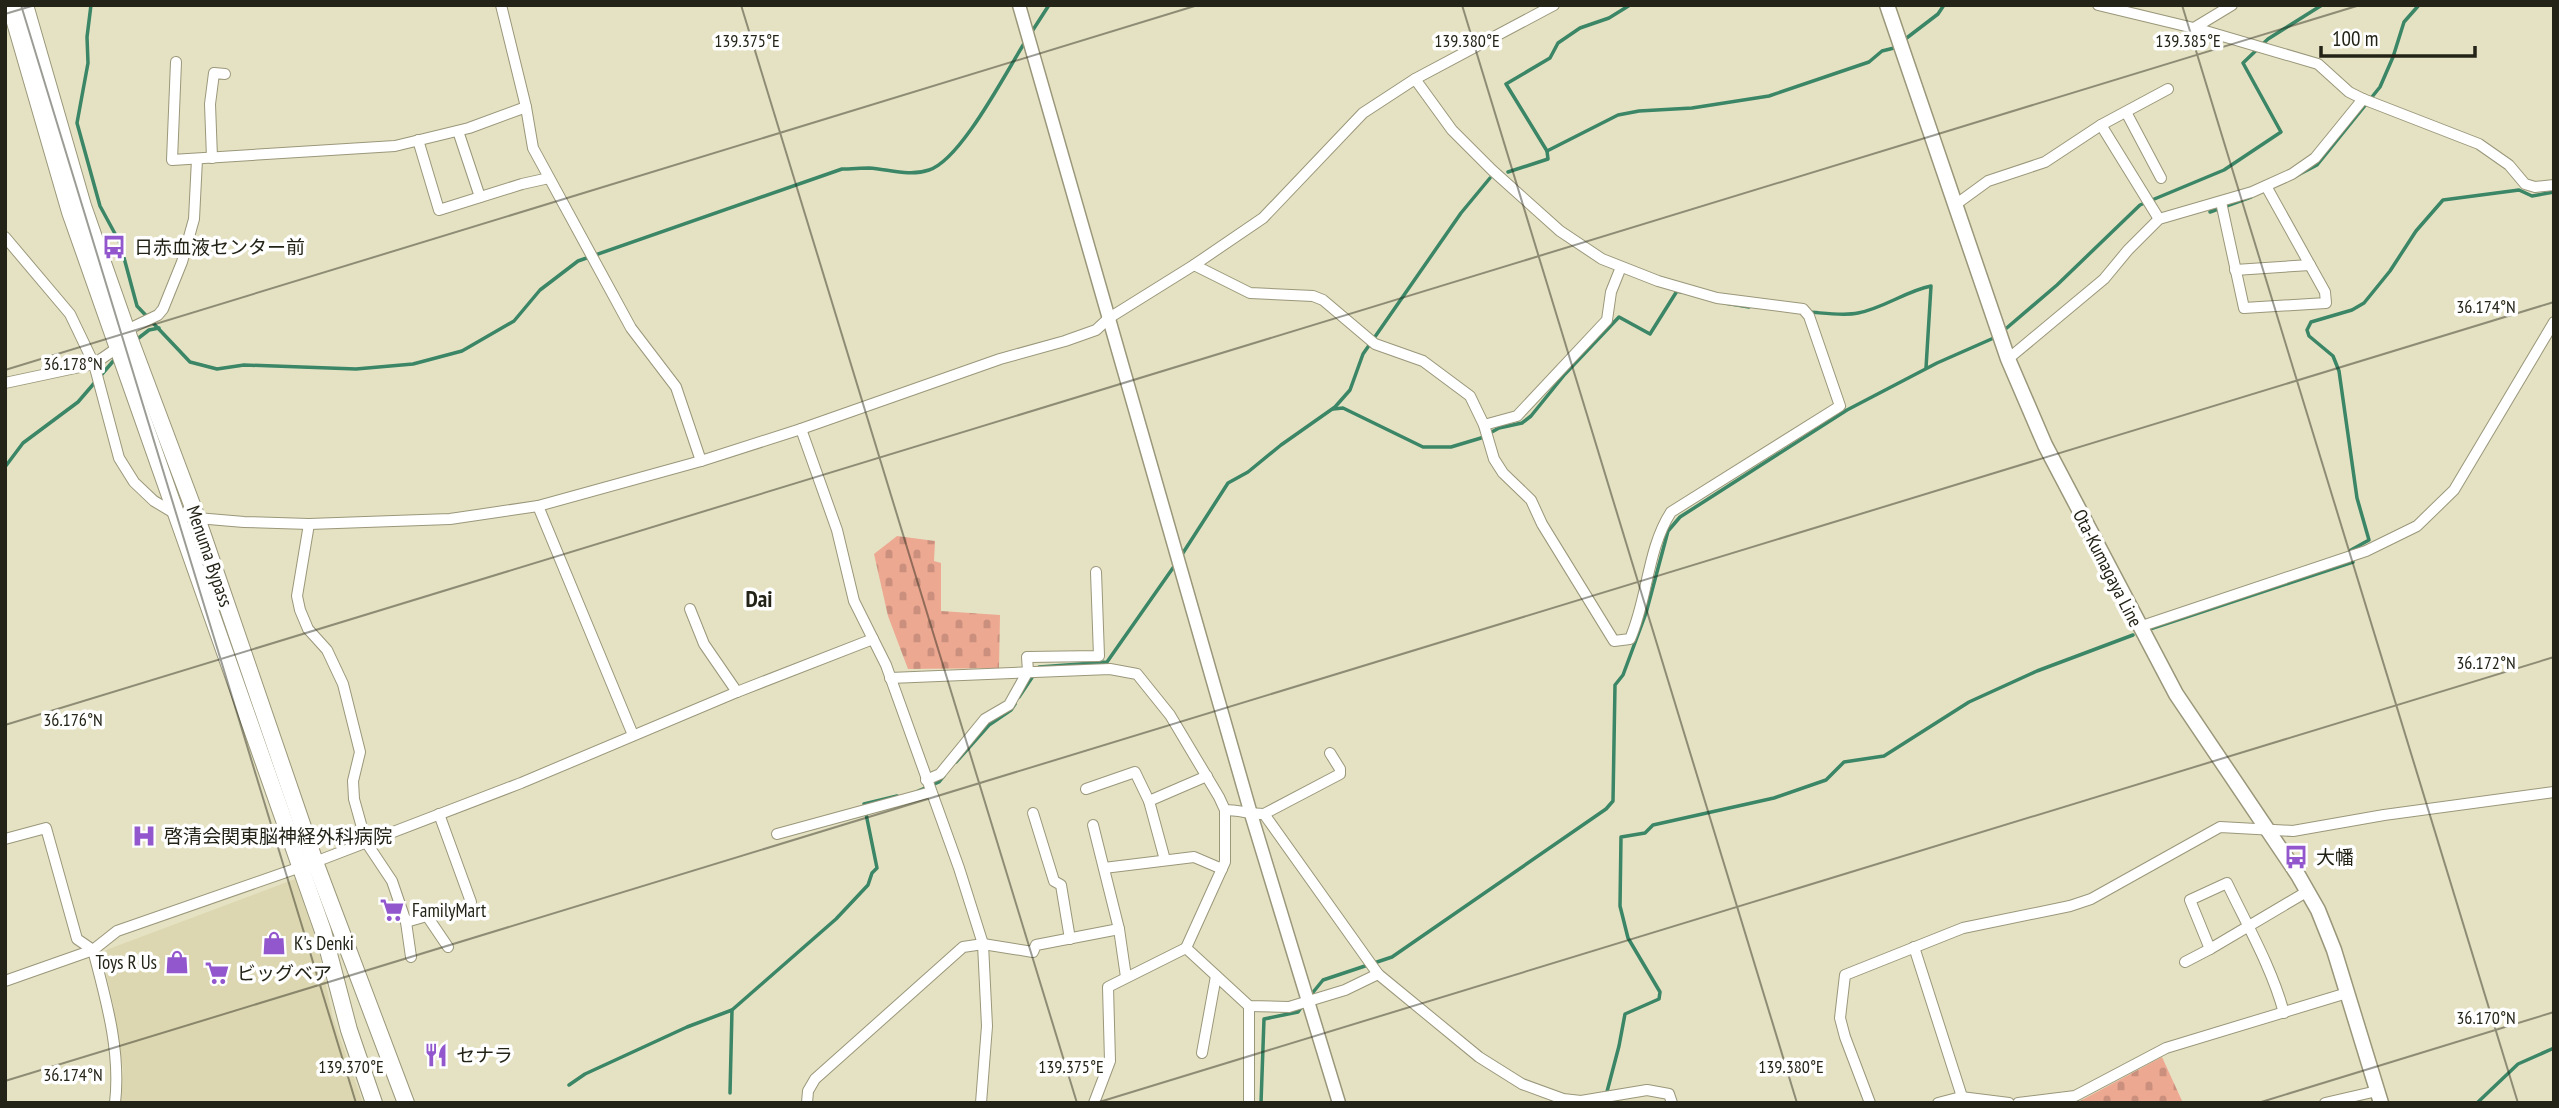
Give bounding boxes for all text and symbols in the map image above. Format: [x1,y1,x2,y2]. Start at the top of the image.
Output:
scale bar [2321,14,2475,58]
text: 100 m [2332,25,2378,52]
text: 139.375°E [714,29,780,52]
text: 139.380°E [1434,29,1500,52]
text: 139.385°E [2155,29,2221,52]
bus stop icon: 日赤血液センター前 [100,233,128,261]
place label: 日赤血液センター前 [134,235,305,259]
text: 36.174°N [2456,295,2516,318]
text: 36.178°N [43,352,103,375]
street label: Menuma Bypass [182,502,238,610]
street label: Ota-Kumagaya Line [2068,505,2148,631]
district label: Dai [746,584,772,613]
text: 36.172°N [2456,651,2516,674]
text: 36.176°N [43,708,103,731]
hospital icon: 啓清会関東脳神経外科病院 [130,822,158,850]
place label: 啓清会関東脳神経外科病院 [164,824,392,848]
bus stop icon: 大幡 [2282,843,2310,871]
place label: 大幡 [2316,845,2354,869]
supermarket icon: FamilyMart [378,896,406,924]
place label: FamilyMart [412,898,487,922]
shop icon: K's Denki [260,929,288,957]
place label: K's Denki [294,931,354,955]
shop icon: Toys R Us [163,948,191,976]
place label: Toys R Us [95,950,157,974]
supermarket icon: ビッグベア [203,959,231,987]
place label: ビッグベア [237,961,332,985]
text: 36.170°N [2456,1006,2516,1029]
restaurant icon: セナラ [422,1041,450,1069]
place label: セナラ [456,1043,513,1067]
text: 139.370°E [318,1055,384,1078]
text: 139.375°E [1038,1055,1104,1078]
text: 139.380°E [1758,1055,1824,1078]
text: 36.174°N [43,1063,103,1086]

